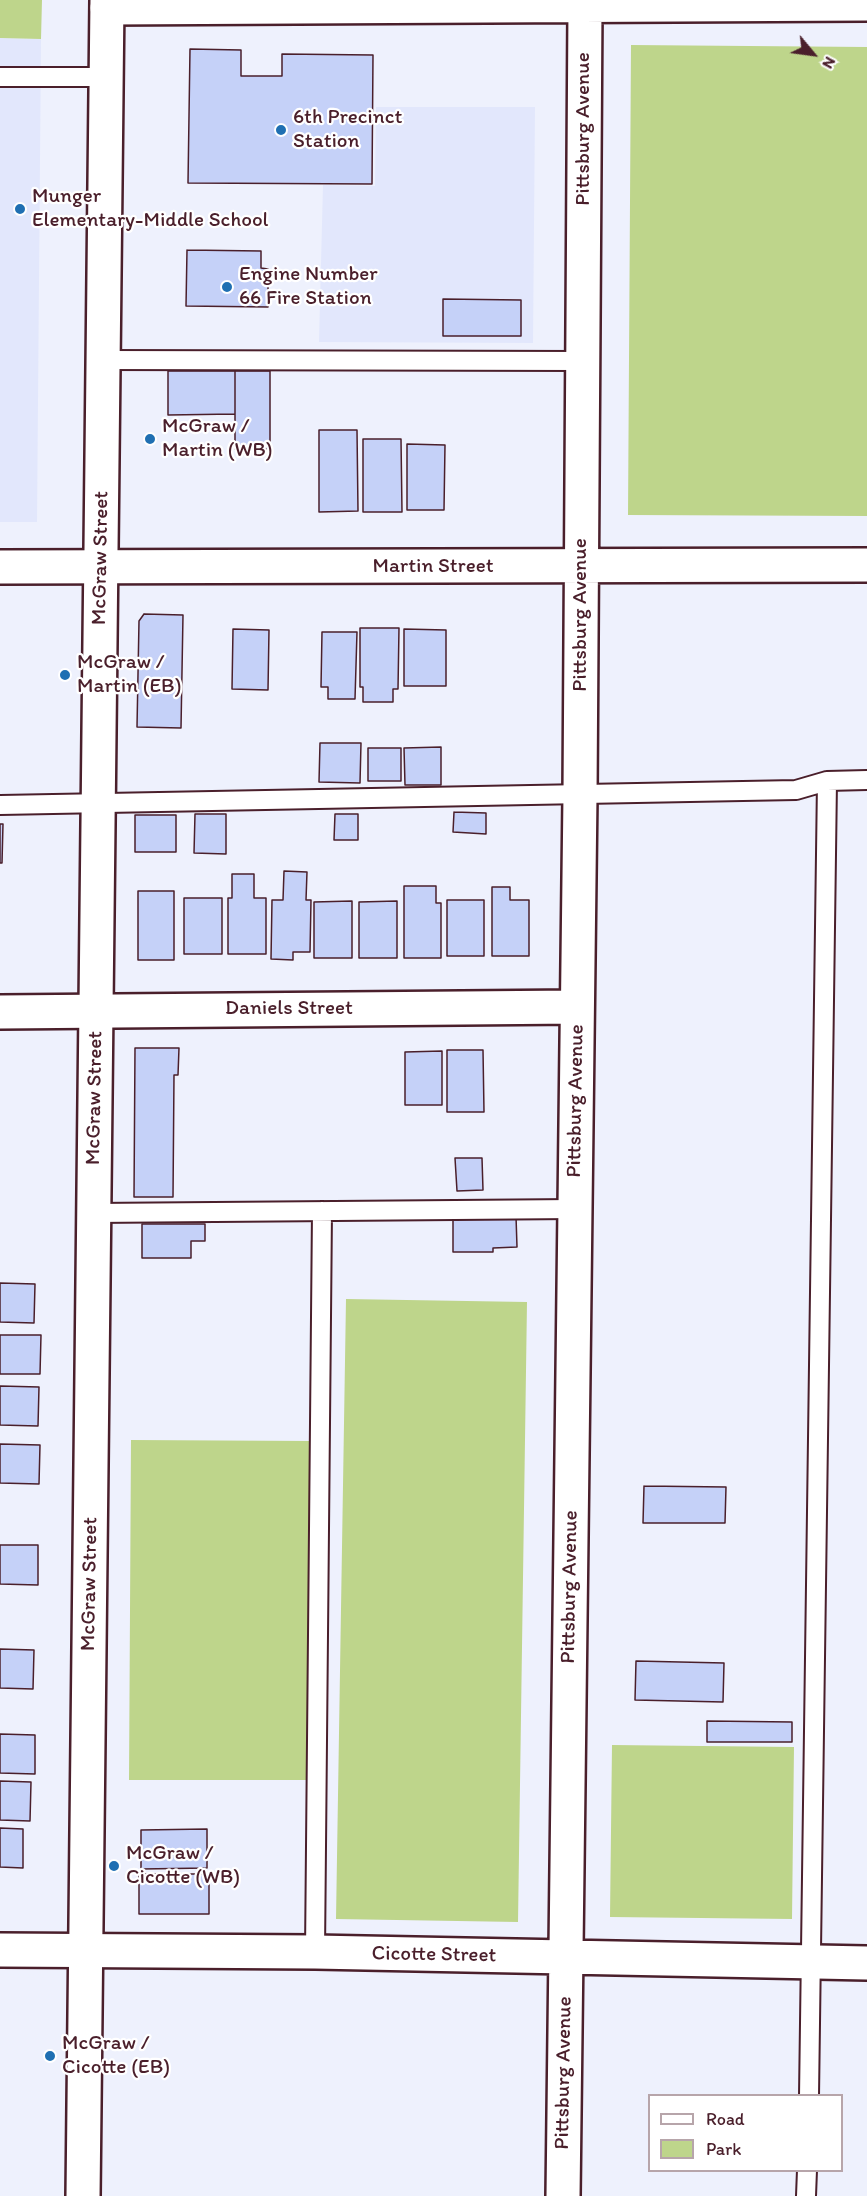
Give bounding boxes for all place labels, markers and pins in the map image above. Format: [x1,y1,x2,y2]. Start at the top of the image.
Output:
place label: 6th Precinct Station [293,105,402,155]
marker: 6th Precinct Station [274,123,288,137]
place label: Munger Elementary-Middle School [32,184,269,234]
marker: Munger Elementary-Middle School [13,202,27,216]
place label: Engine Number 66 Fire Station [239,262,378,312]
marker: Engine Number 66 Fire Station [220,280,234,294]
place label: McGraw / Martin (WB) [162,414,273,464]
marker: McGraw / Martin (WB) [143,432,157,446]
place label: McGraw / Martin (EB) [77,650,181,700]
marker: McGraw / Martin (EB) [58,668,72,682]
place label: McGraw / Cicotte (WB) [126,1841,240,1891]
marker: McGraw / Cicotte (WB) [107,1859,121,1873]
place label: McGraw / Cicotte (EB) [62,2031,170,2081]
marker: McGraw / Cicotte (EB) [43,2049,57,2063]

